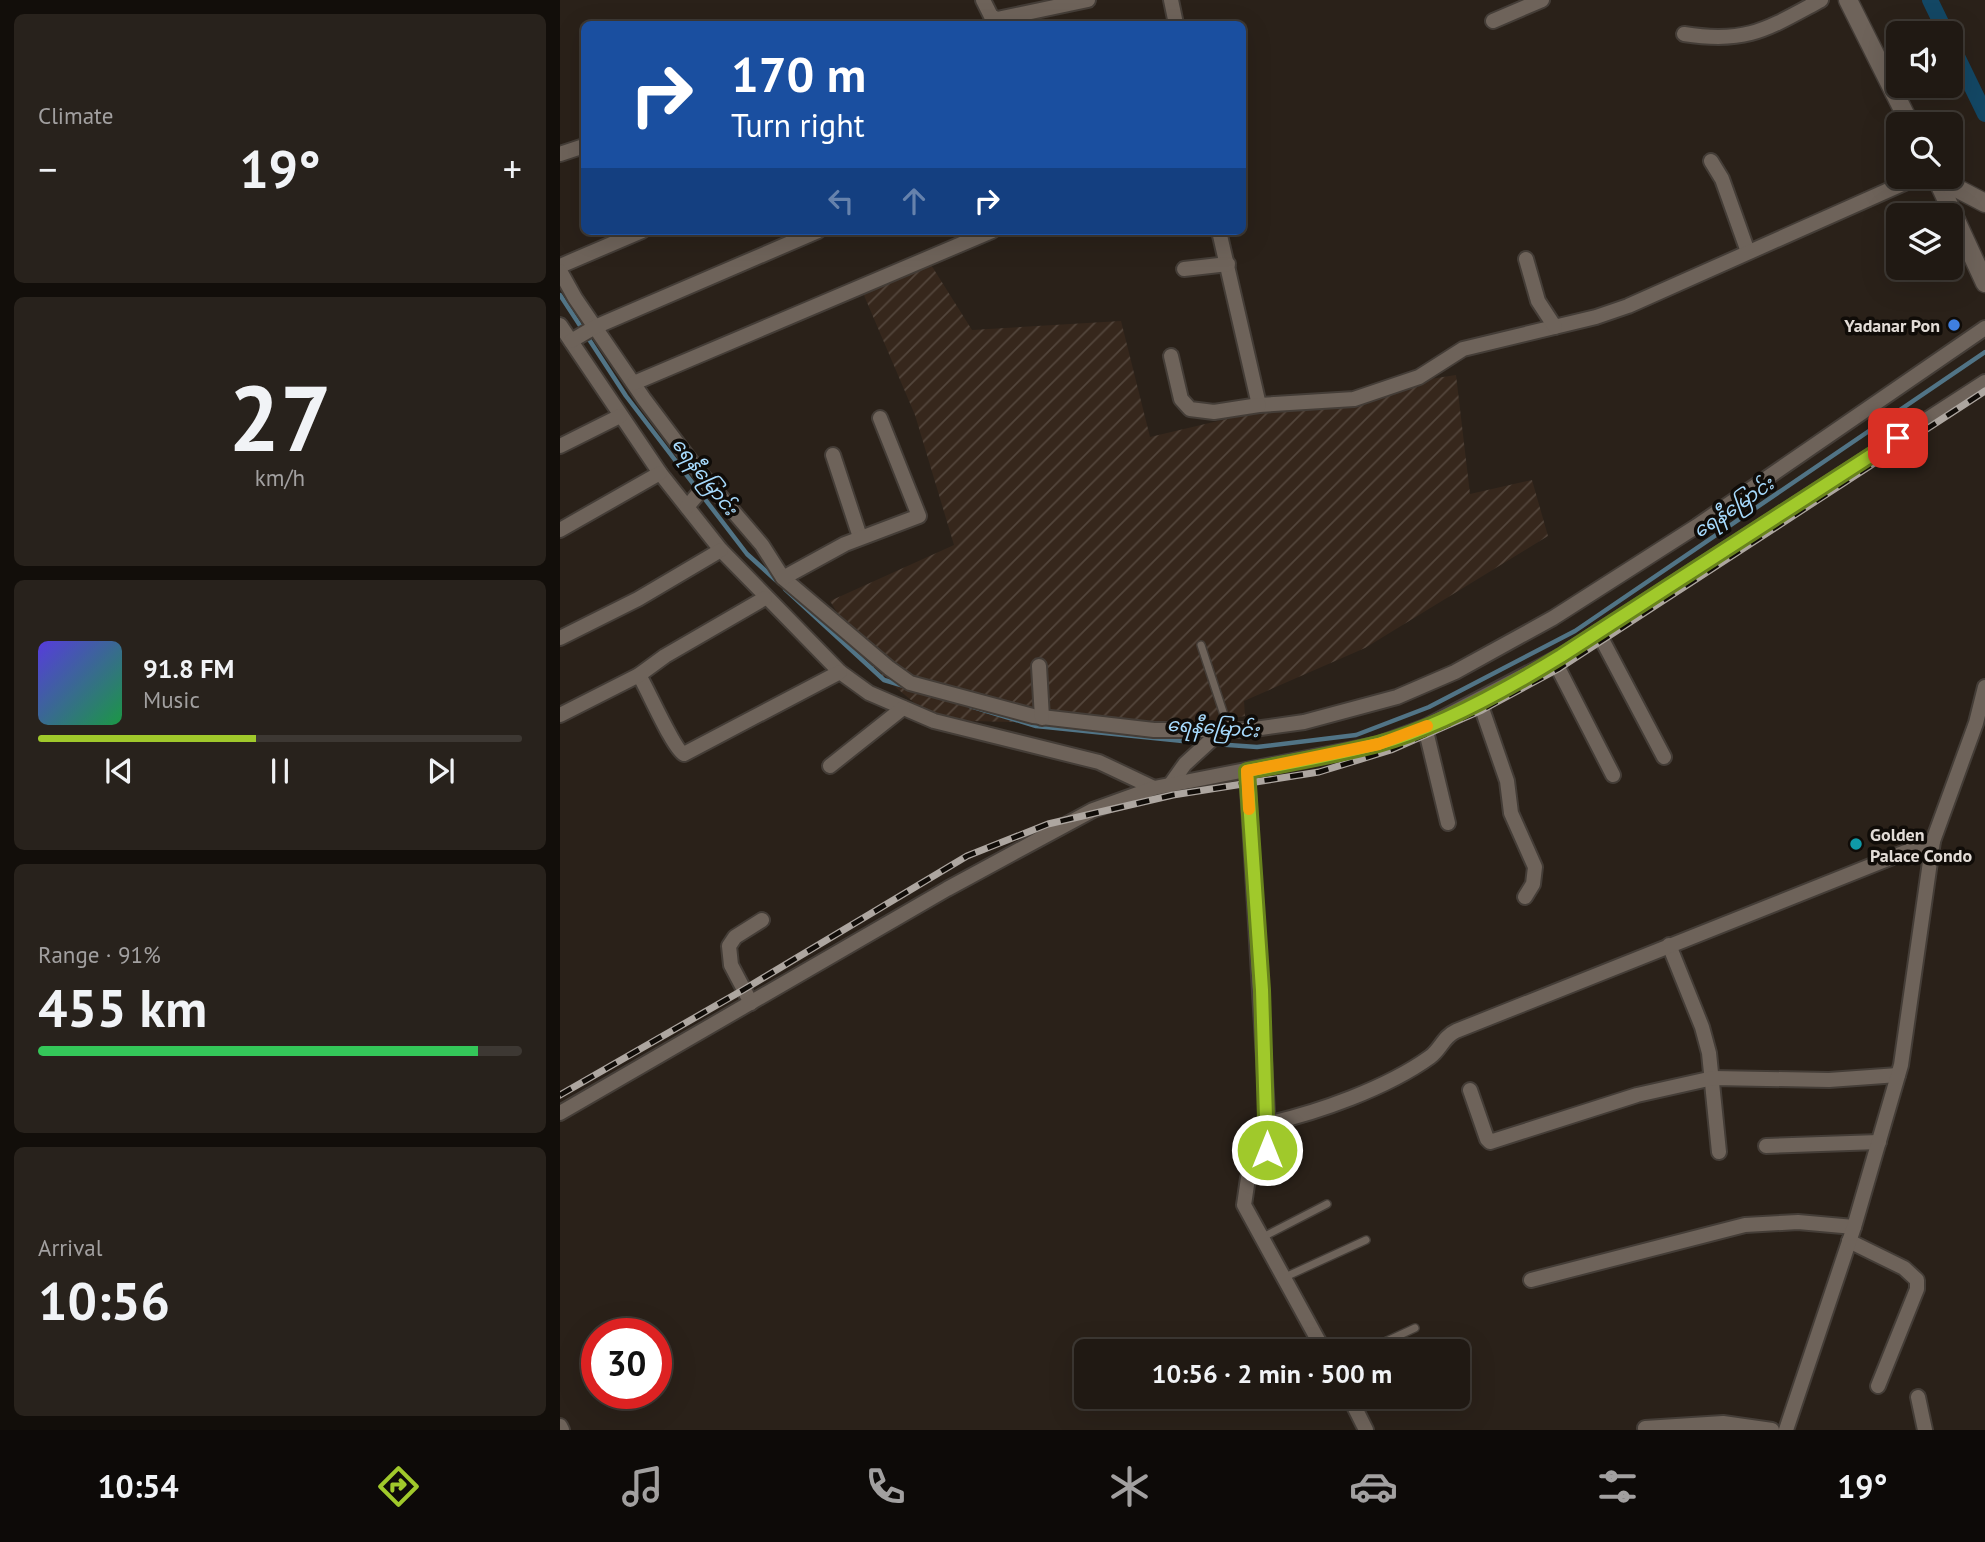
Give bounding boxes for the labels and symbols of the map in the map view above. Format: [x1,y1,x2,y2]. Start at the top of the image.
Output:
place label: Yadanar Pon [1843,314,1940,337]
marker: Yadanar Pon [1946,317,1962,333]
pin [1868,408,1928,468]
water label: ရေနီမြောင်း [664,432,744,523]
water label: ရေနီမြောင်း [1688,470,1781,546]
water label: ရေနီမြောင်း [1166,711,1261,746]
place label: Golden Palace Condo [1870,823,1972,867]
marker: Golden Palace Condo [1848,836,1864,852]
position arrow [1230,1113,1304,1187]
speed limit sign: 30 [581,1318,672,1409]

